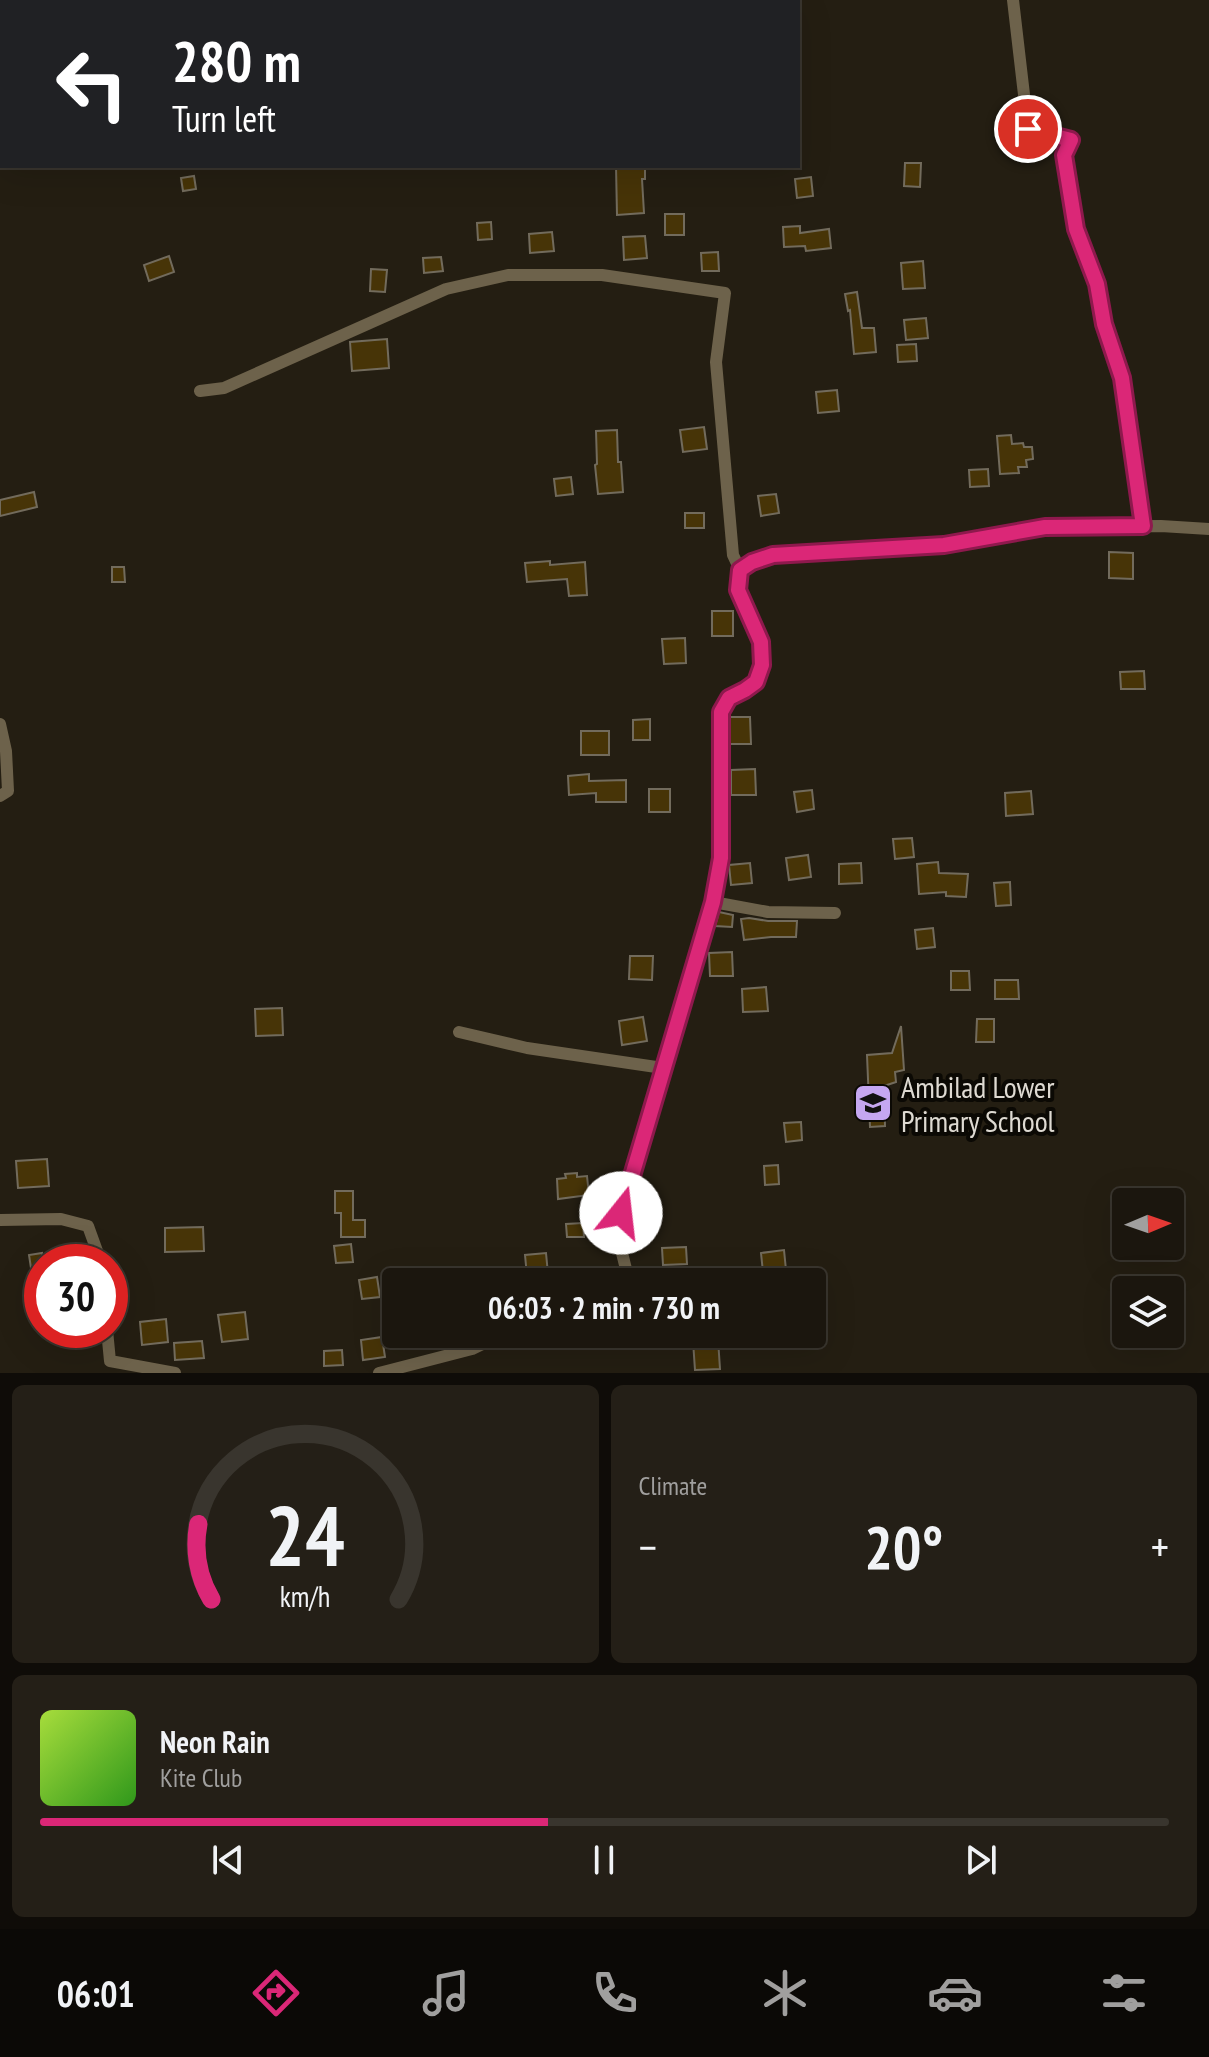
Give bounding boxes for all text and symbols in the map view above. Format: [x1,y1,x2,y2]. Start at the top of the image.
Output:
text: 280 m [172,25,301,97]
icon: left [40,32,144,136]
text: Turn left [172,95,276,142]
pin [994,95,1062,163]
icon: arrive [1006,107,1050,151]
place label: Ambilad Lower Primary School [901,1067,1055,1140]
school or university icon: Ambilad Lower Primary School [852,1082,894,1124]
position arrow [579,1171,663,1255]
north arrow [1112,1188,1184,1260]
map controls [1112,1188,1184,1348]
speed limit sign: 30 [24,1244,128,1348]
button: layers [1112,1276,1184,1348]
text: 06:03 · 2 min · 730 m [488,1288,720,1327]
text: Climate [639,1469,707,1502]
text: 24 [265,1481,345,1589]
text: 20° [864,1508,943,1586]
text: − [639,1518,657,1575]
text: + [1151,1518,1169,1575]
text: km/h [280,1578,331,1615]
text: Neon Rain [160,1722,270,1761]
text: Kite Club [160,1761,242,1794]
icon: previous [206,1838,250,1882]
icon: pause [582,1838,626,1882]
icon: next [959,1838,1003,1882]
icon: directions [248,1965,304,2021]
icon: music [418,1965,474,2021]
icon: phone [587,1965,643,2021]
icon: climate [757,1965,813,2021]
icon: car [927,1965,983,2021]
icon: filters [1096,1965,1152,2021]
text: 06:01 [57,1970,135,2017]

